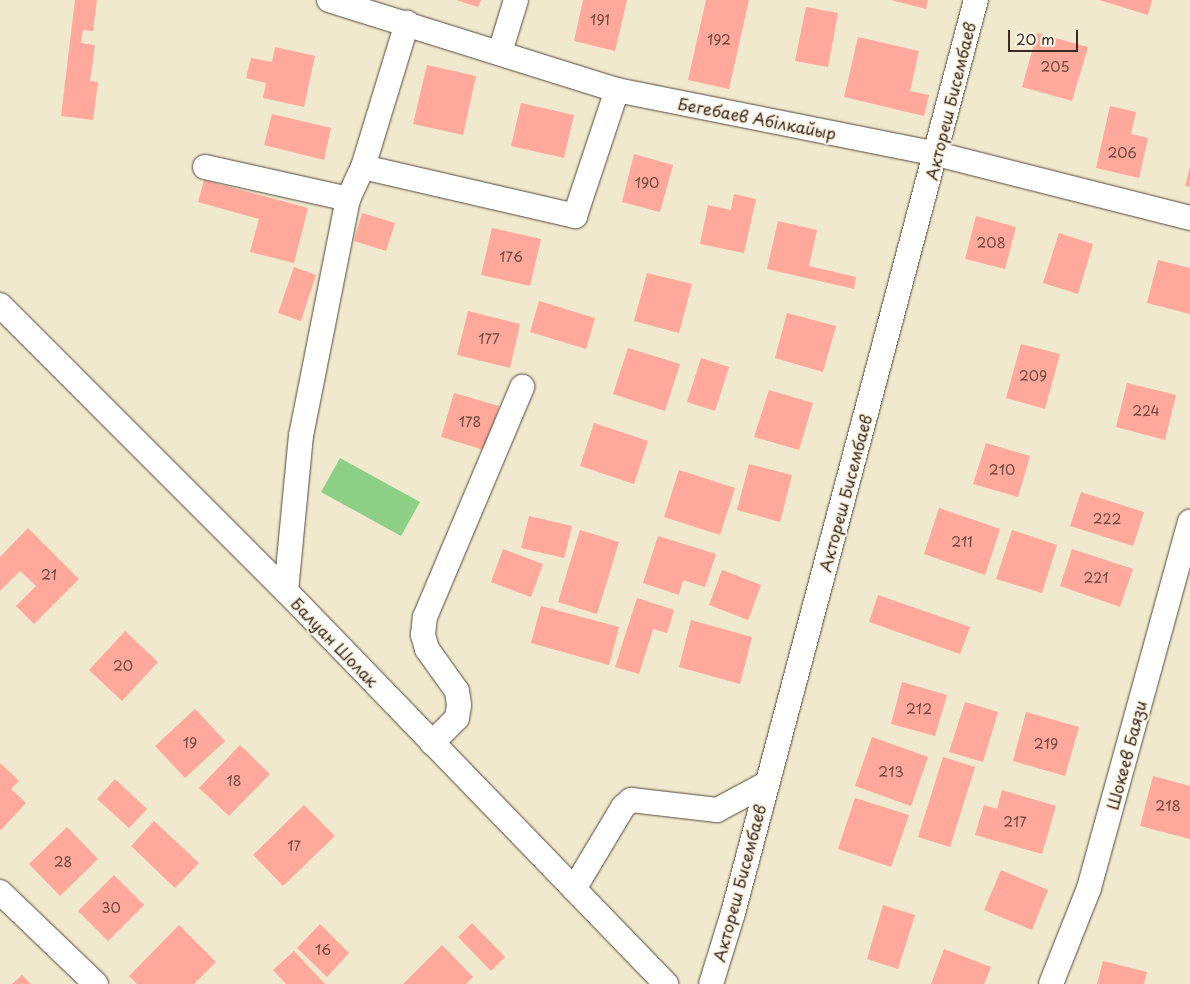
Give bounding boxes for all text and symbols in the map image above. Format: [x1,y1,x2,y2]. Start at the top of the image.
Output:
house number: 191 [590,12,610,28]
street label: Актореш Бисембаев [921,19,979,183]
scale bar [1010,20,1080,52]
text: 20 m [1016,27,1055,50]
house number: 192 [707,32,731,48]
house number: 205 [1041,59,1069,75]
street label: Бегебаев Абілкайыр [675,93,839,143]
house number: 206 [1107,145,1137,161]
house number: 190 [635,175,659,191]
house number: 208 [976,235,1006,251]
house number: 176 [499,249,523,265]
house number: 177 [478,331,500,347]
house number: 209 [1019,368,1047,384]
house number: 224 [1132,403,1160,419]
street label: Актореш Бисембаев [815,411,875,575]
house number: 178 [459,414,481,430]
house number: 210 [989,462,1015,478]
house number: 222 [1093,511,1121,527]
house number: 211 [951,534,973,550]
house number: 21 [41,567,57,583]
house number: 221 [1083,570,1109,586]
street label: Балуан Шолак [287,593,383,691]
house number: 20 [113,658,133,674]
street label: Шокеев Баязи [1102,698,1150,812]
house number: 212 [906,701,932,717]
house number: 19 [183,735,197,751]
house number: 219 [1034,736,1058,752]
house number: 213 [878,764,904,780]
house number: 18 [226,773,242,789]
house number: 218 [1155,798,1181,814]
street label: Актореш Бисембаев [709,801,769,965]
house number: 217 [1003,814,1027,830]
house number: 17 [287,838,301,854]
house number: 28 [54,854,72,870]
house number: 30 [101,900,121,916]
house number: 16 [315,942,331,958]

